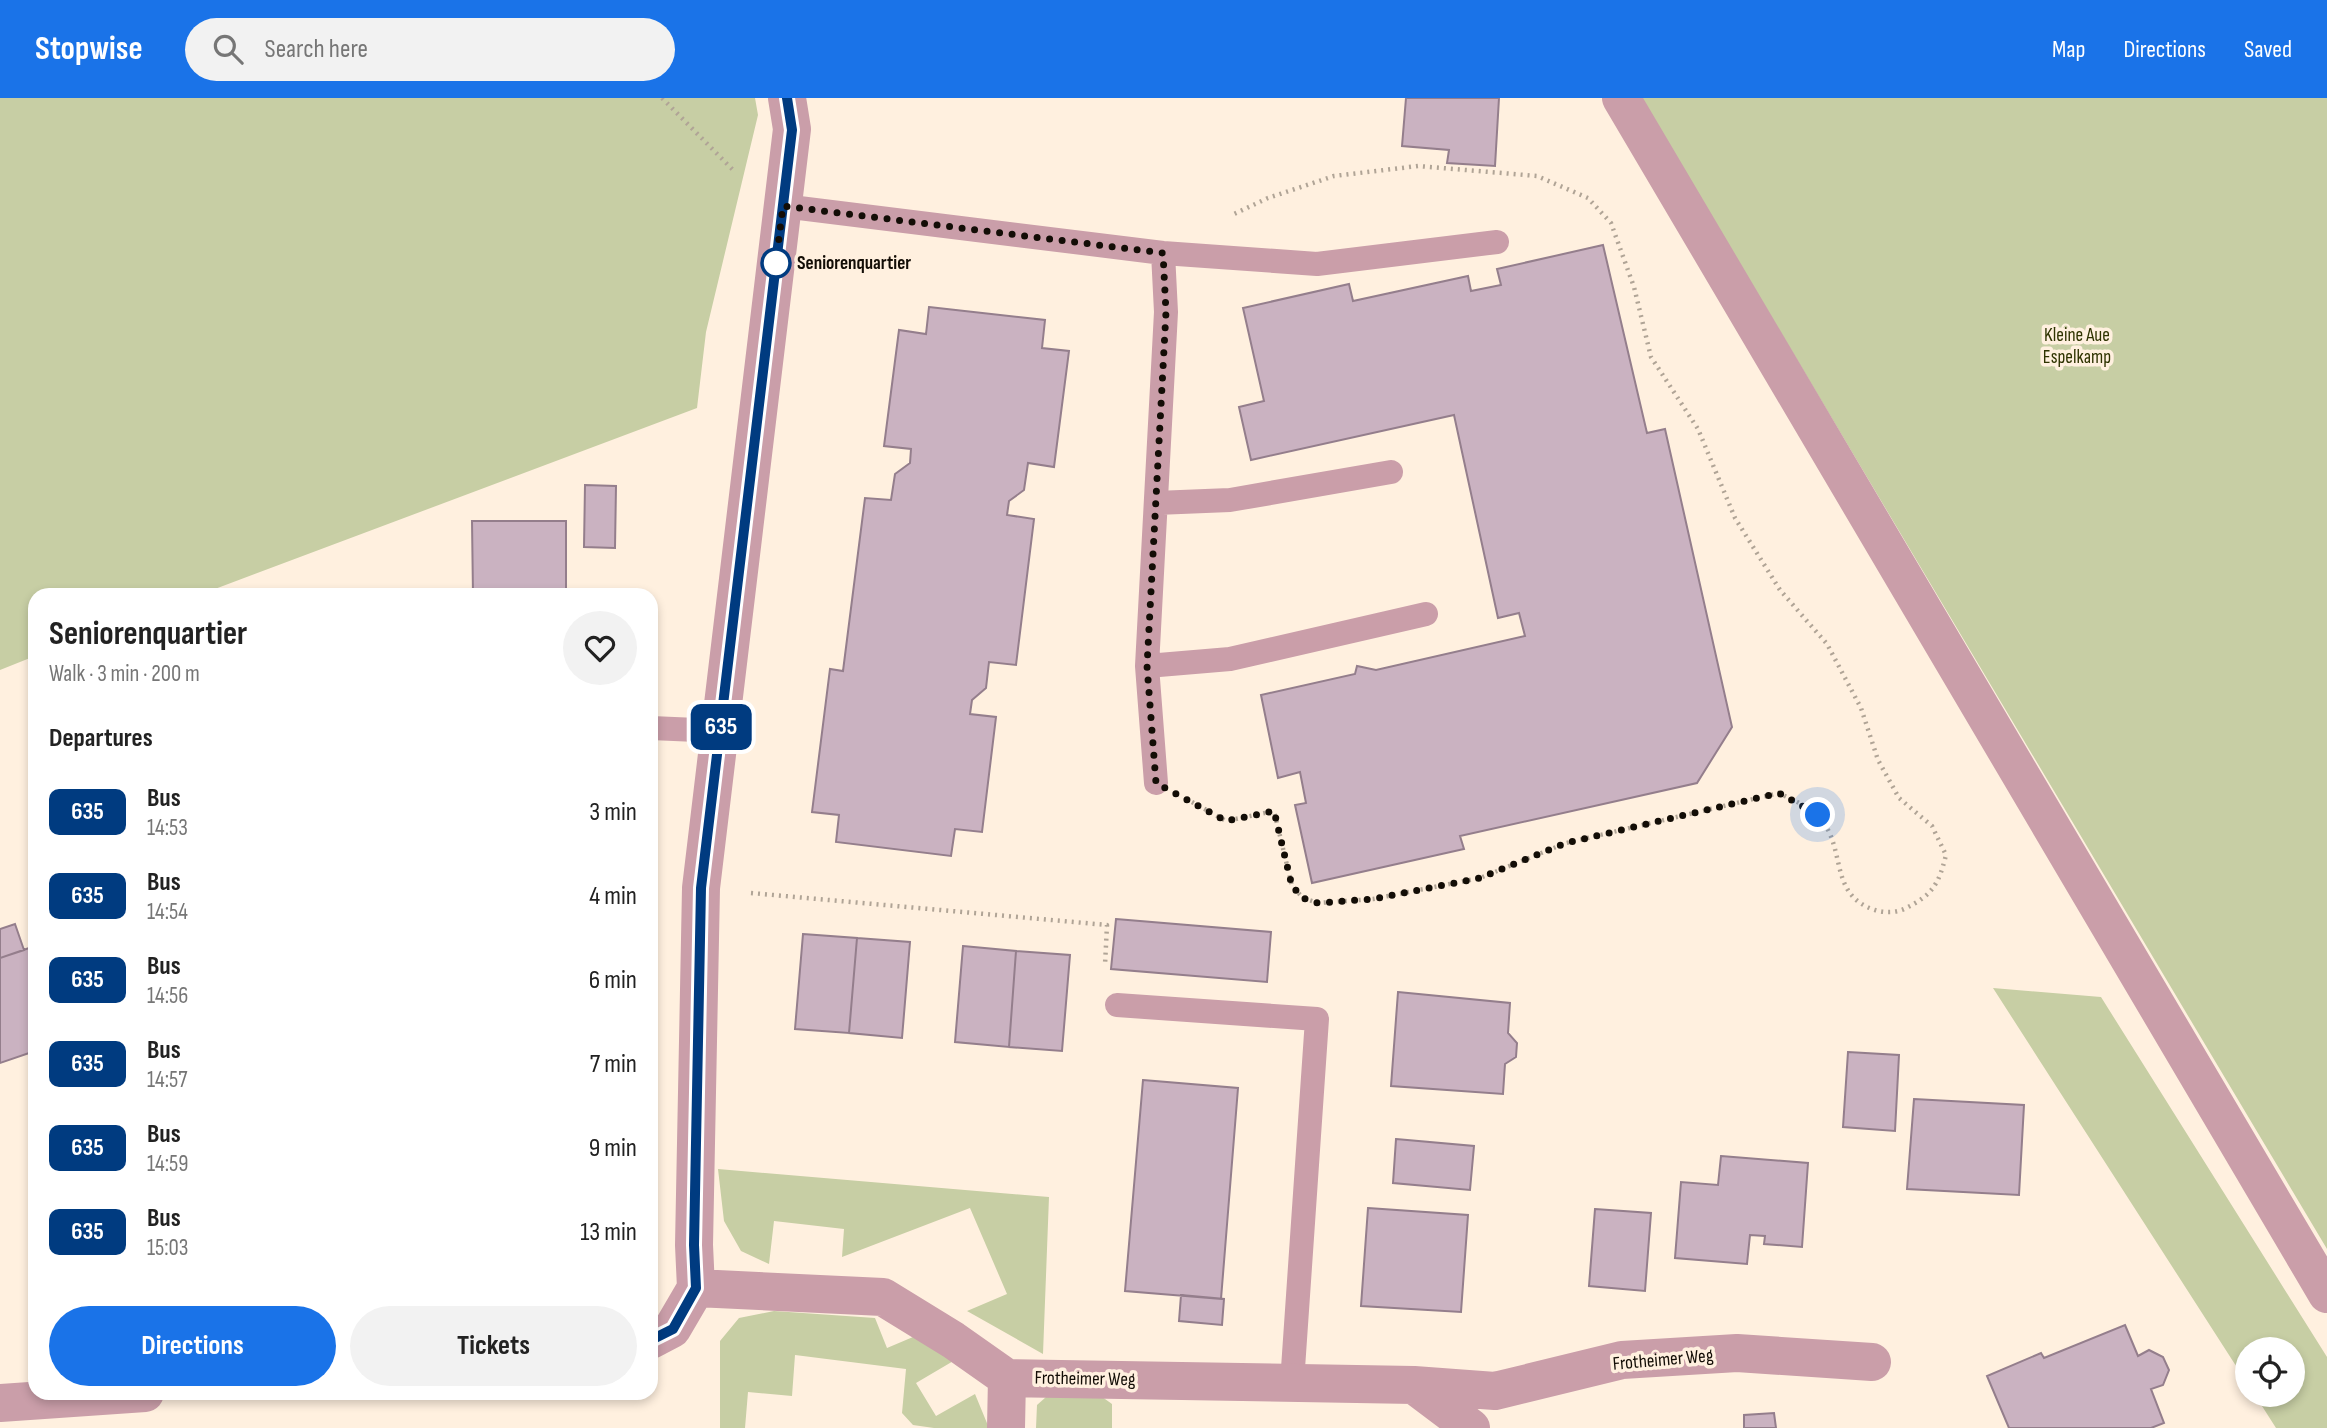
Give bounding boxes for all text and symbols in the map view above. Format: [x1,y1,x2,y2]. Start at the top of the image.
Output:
search box [185,18,675,81]
text: Stopwise [35,29,143,69]
icon: search [209,30,247,68]
text: Search here [265,34,368,65]
text: Map [2052,35,2085,64]
text: Directions [2123,35,2206,64]
text: Saved [2244,35,2292,64]
marker: Seniorenquartier [761,248,791,278]
place label: Seniorenquartier [797,252,911,275]
park label: Kleine Aue Espelkamp [2043,324,2111,369]
button: heart [563,611,637,685]
text: Seniorenquartier [49,614,247,654]
text: Walk · 3 min · 200 m [49,660,200,688]
line badge: 635 [681,704,761,750]
text: 635 [705,712,737,741]
text: Departures [49,723,153,754]
text: Bus [147,783,181,814]
text: 635 [71,797,104,826]
text: 3 min [589,797,637,828]
your location [1800,797,1835,832]
text: 14:53 [147,814,188,842]
text: Bus [147,867,181,898]
text: 635 [71,881,104,910]
text: 4 min [589,881,637,912]
text: 14:54 [147,898,188,926]
text: Bus [147,951,181,982]
text: 635 [71,965,104,994]
text: 6 min [589,965,637,996]
text: 14:56 [147,982,188,1010]
text: Bus [147,1035,181,1066]
text: 635 [71,1049,104,1078]
text: 7 min [590,1049,637,1080]
text: 14:57 [147,1066,187,1094]
text: Bus [147,1119,181,1150]
text: 635 [71,1133,104,1162]
text: 9 min [589,1133,637,1164]
text: 14:59 [147,1150,188,1178]
text: Bus [147,1203,181,1234]
text: 635 [71,1217,104,1246]
text: 13 min [580,1217,637,1248]
text: 15:03 [147,1234,189,1262]
button: Directions [49,1306,336,1386]
button: Tickets [350,1306,637,1386]
map controls [2235,1337,2305,1407]
button: locate [2235,1337,2305,1407]
street label: Frotheimer Weg [1612,1344,1715,1376]
street label: Frotheimer Weg [1034,1367,1136,1391]

